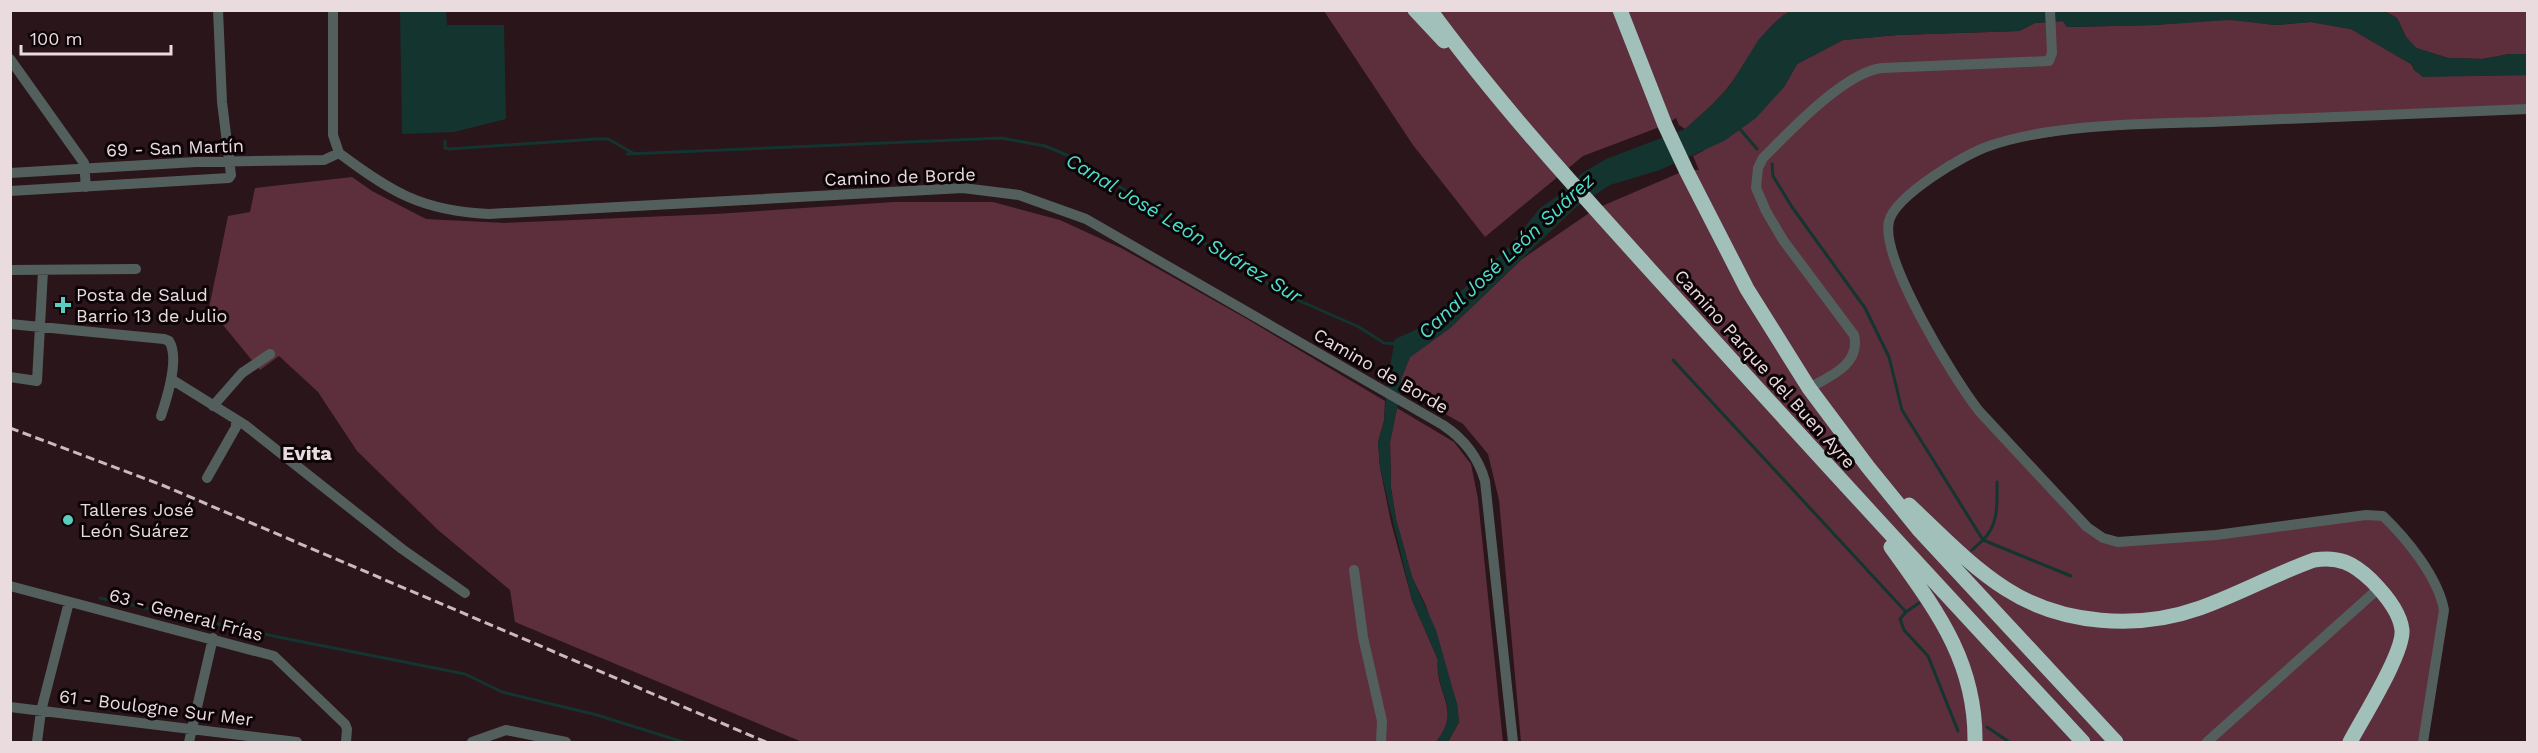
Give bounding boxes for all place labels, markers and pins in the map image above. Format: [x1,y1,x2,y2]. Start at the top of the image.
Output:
place label: Posta de Salud Barrio 13 de Julio [76,284,227,326]
marker: Posta de Salud Barrio 13 de Julio [54,296,72,314]
place label: Talleres José León Suárez [80,499,194,541]
marker: Talleres José León Suárez [61,513,75,527]

